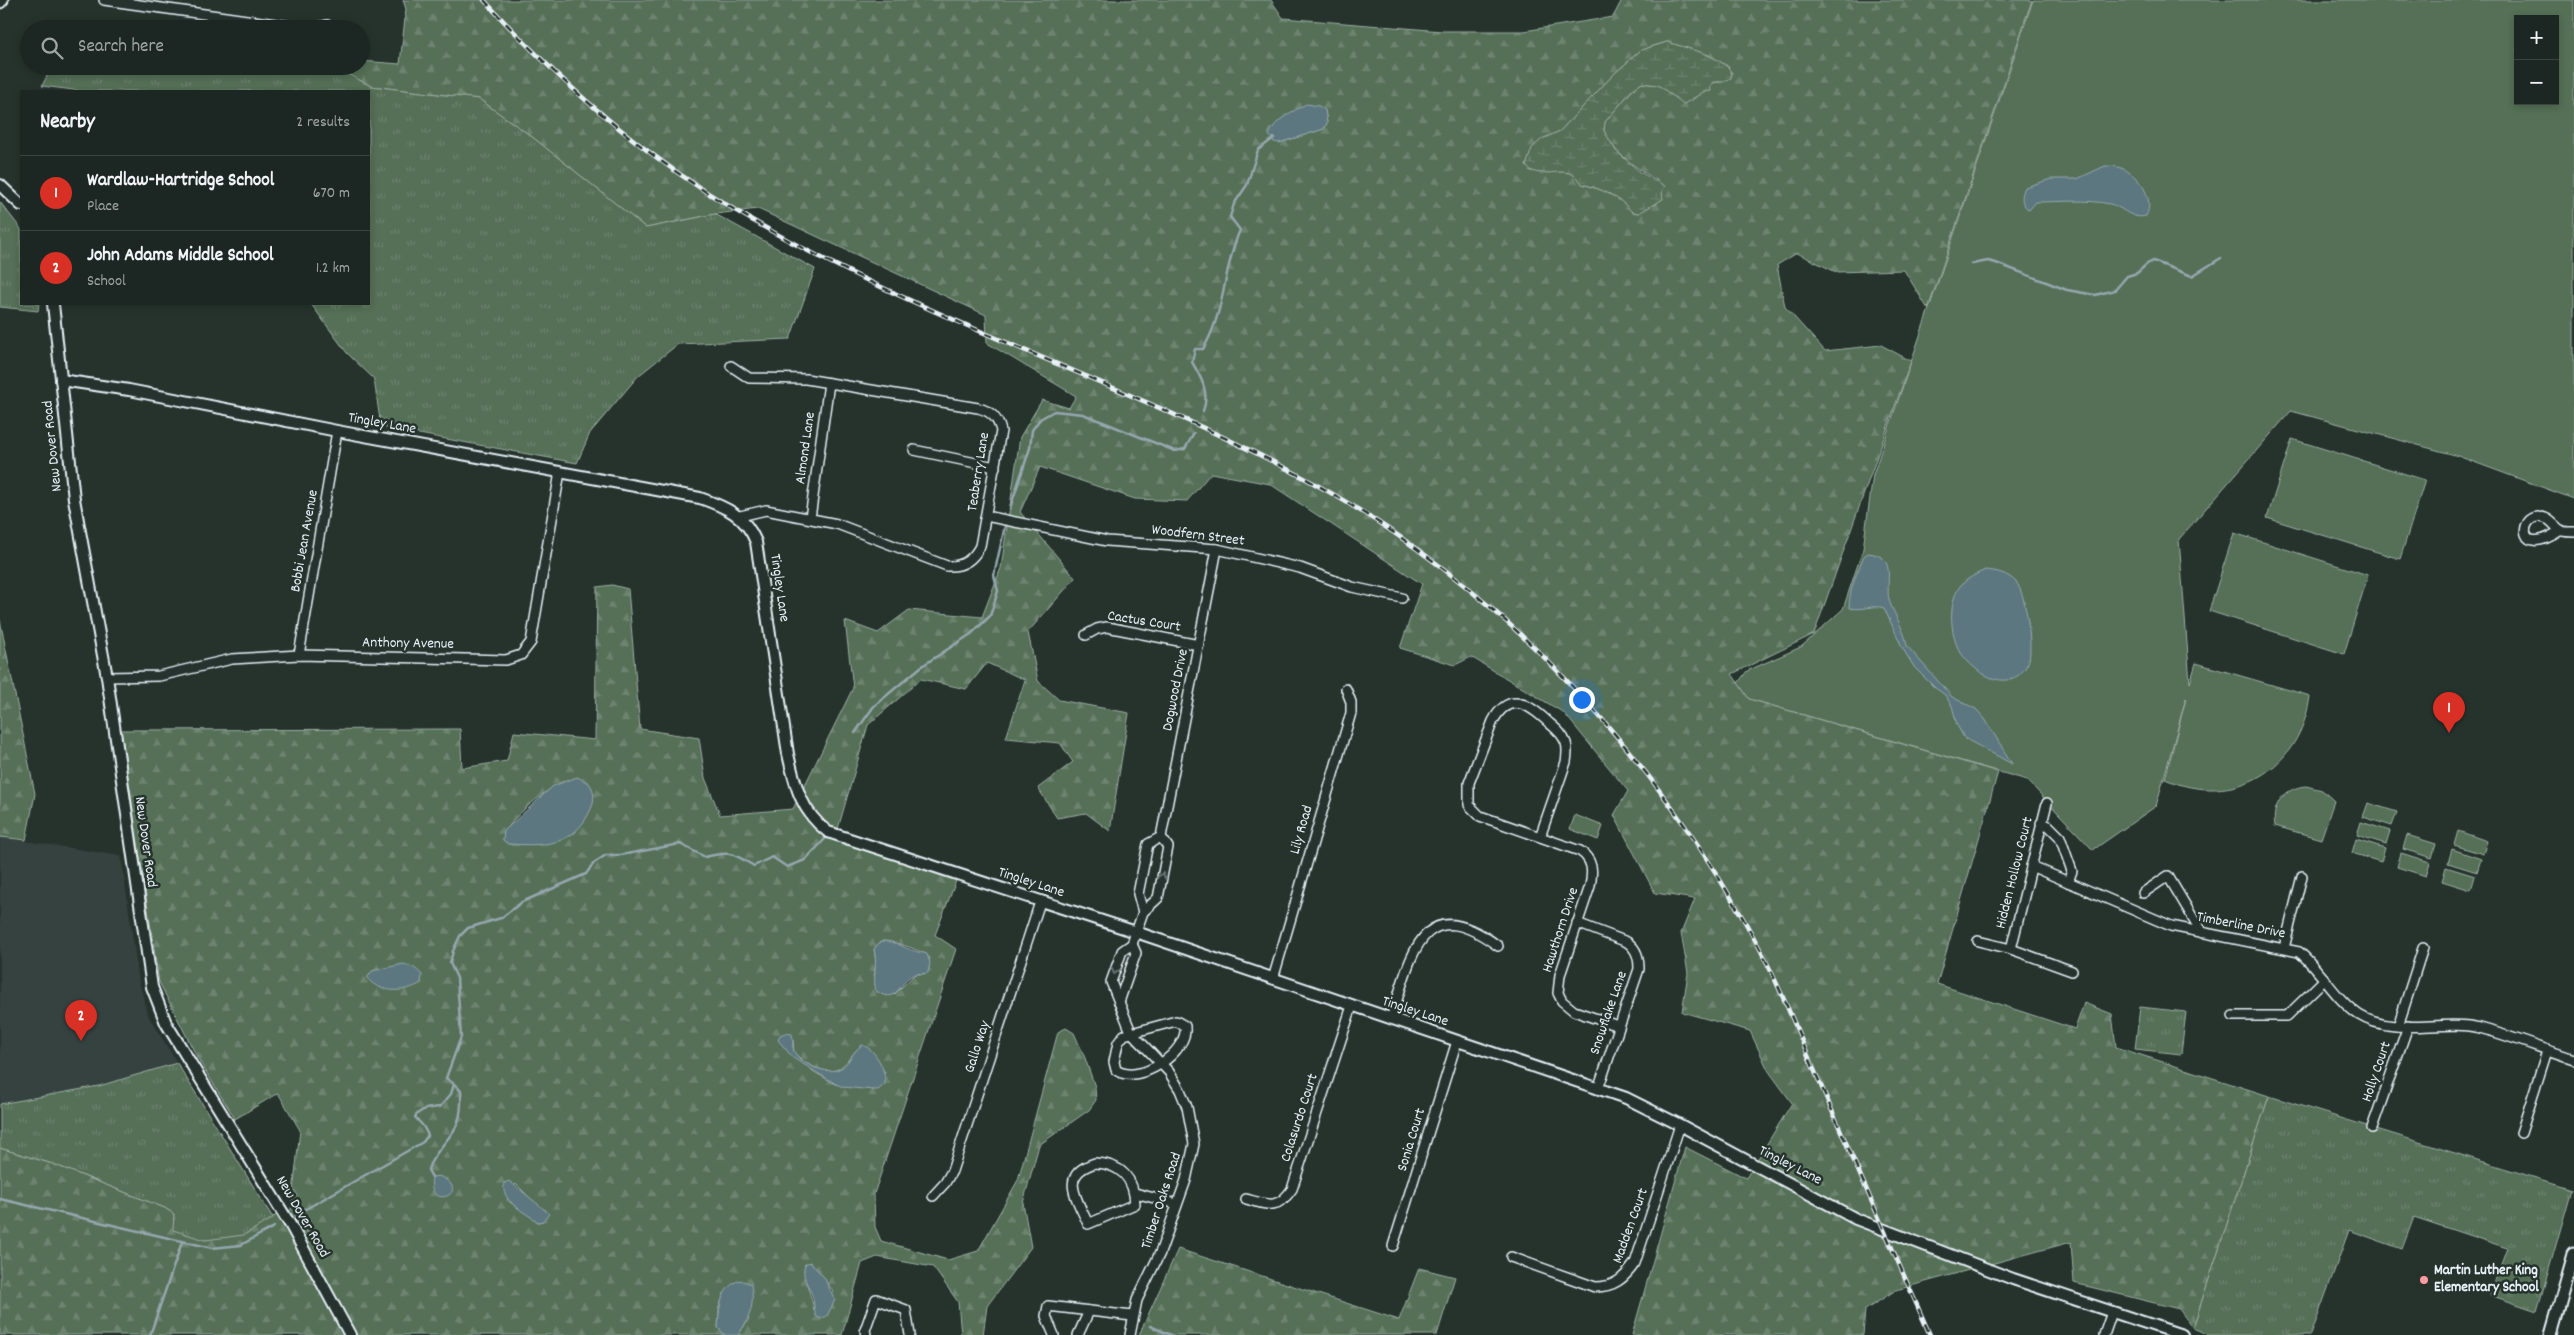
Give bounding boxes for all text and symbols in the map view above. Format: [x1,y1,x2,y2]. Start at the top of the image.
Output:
map controls [2514,15,2559,105]
button: + [2514,15,2559,60]
search box [20,20,370,75]
icon: search [38,34,66,62]
text: Search here [78,34,164,61]
button: − [2514,60,2559,105]
text: Nearby [40,108,95,138]
text: 2 results [296,111,350,134]
text: Wardlaw-Hartridge School [87,168,274,195]
text: 1 [54,182,58,205]
text: 670 m [313,182,350,205]
text: Place [87,195,119,218]
text: John Adams Middle School [87,243,274,270]
text: 2 [53,257,60,280]
text: 1.2 km [316,257,350,280]
text: School [87,270,126,293]
street label: New Dover Road [37,399,69,493]
street label: Tingley Lane [346,407,418,441]
street label: Almond Lane [790,410,822,486]
street label: Teaberry Lane [962,430,996,513]
street label: Bobbi Jean Avenue [285,488,325,594]
street label: Woodfern Street [1150,519,1246,553]
street label: Tingley Lane [763,552,795,624]
street label: Cactus Court [1106,605,1183,639]
street label: Anthony Avenue [362,632,454,656]
street label: Dogwood Drive [1157,647,1195,733]
your location [1569,687,1595,713]
pin: 1 [2433,692,2465,733]
street label: New Dover Road [128,795,162,889]
street label: Lily Road [1285,803,1319,857]
street label: Hidden Hollow Court [1990,814,2040,931]
street label: Tingley Lane [995,862,1067,904]
one-way arrow [1156,872,1167,881]
street label: Hawthorn Drive [1537,884,1585,975]
street label: Timberline Drive [2195,907,2288,945]
one-way arrow [1110,966,1120,974]
street label: Snowflake Lane [1584,968,1634,1058]
street label: Tingley Lane [1379,991,1451,1033]
pin: 2 [65,1000,97,1041]
street label: Gallo Way [959,1017,997,1076]
street label: Holly Court [2356,1038,2398,1105]
street label: Colasurdo Court [1275,1070,1325,1165]
street label: Sonia Court [1392,1105,1432,1174]
street label: Tingley Lane [1754,1141,1826,1192]
street label: Timber Oaks Road [1136,1150,1188,1252]
street label: New Dover Road [270,1172,334,1262]
street label: Madden Court [1607,1185,1655,1267]
place label: Martin Luther King Elementary School [2434,1260,2539,1299]
marker: Martin Luther King Elementary School [2418,1274,2430,1286]

